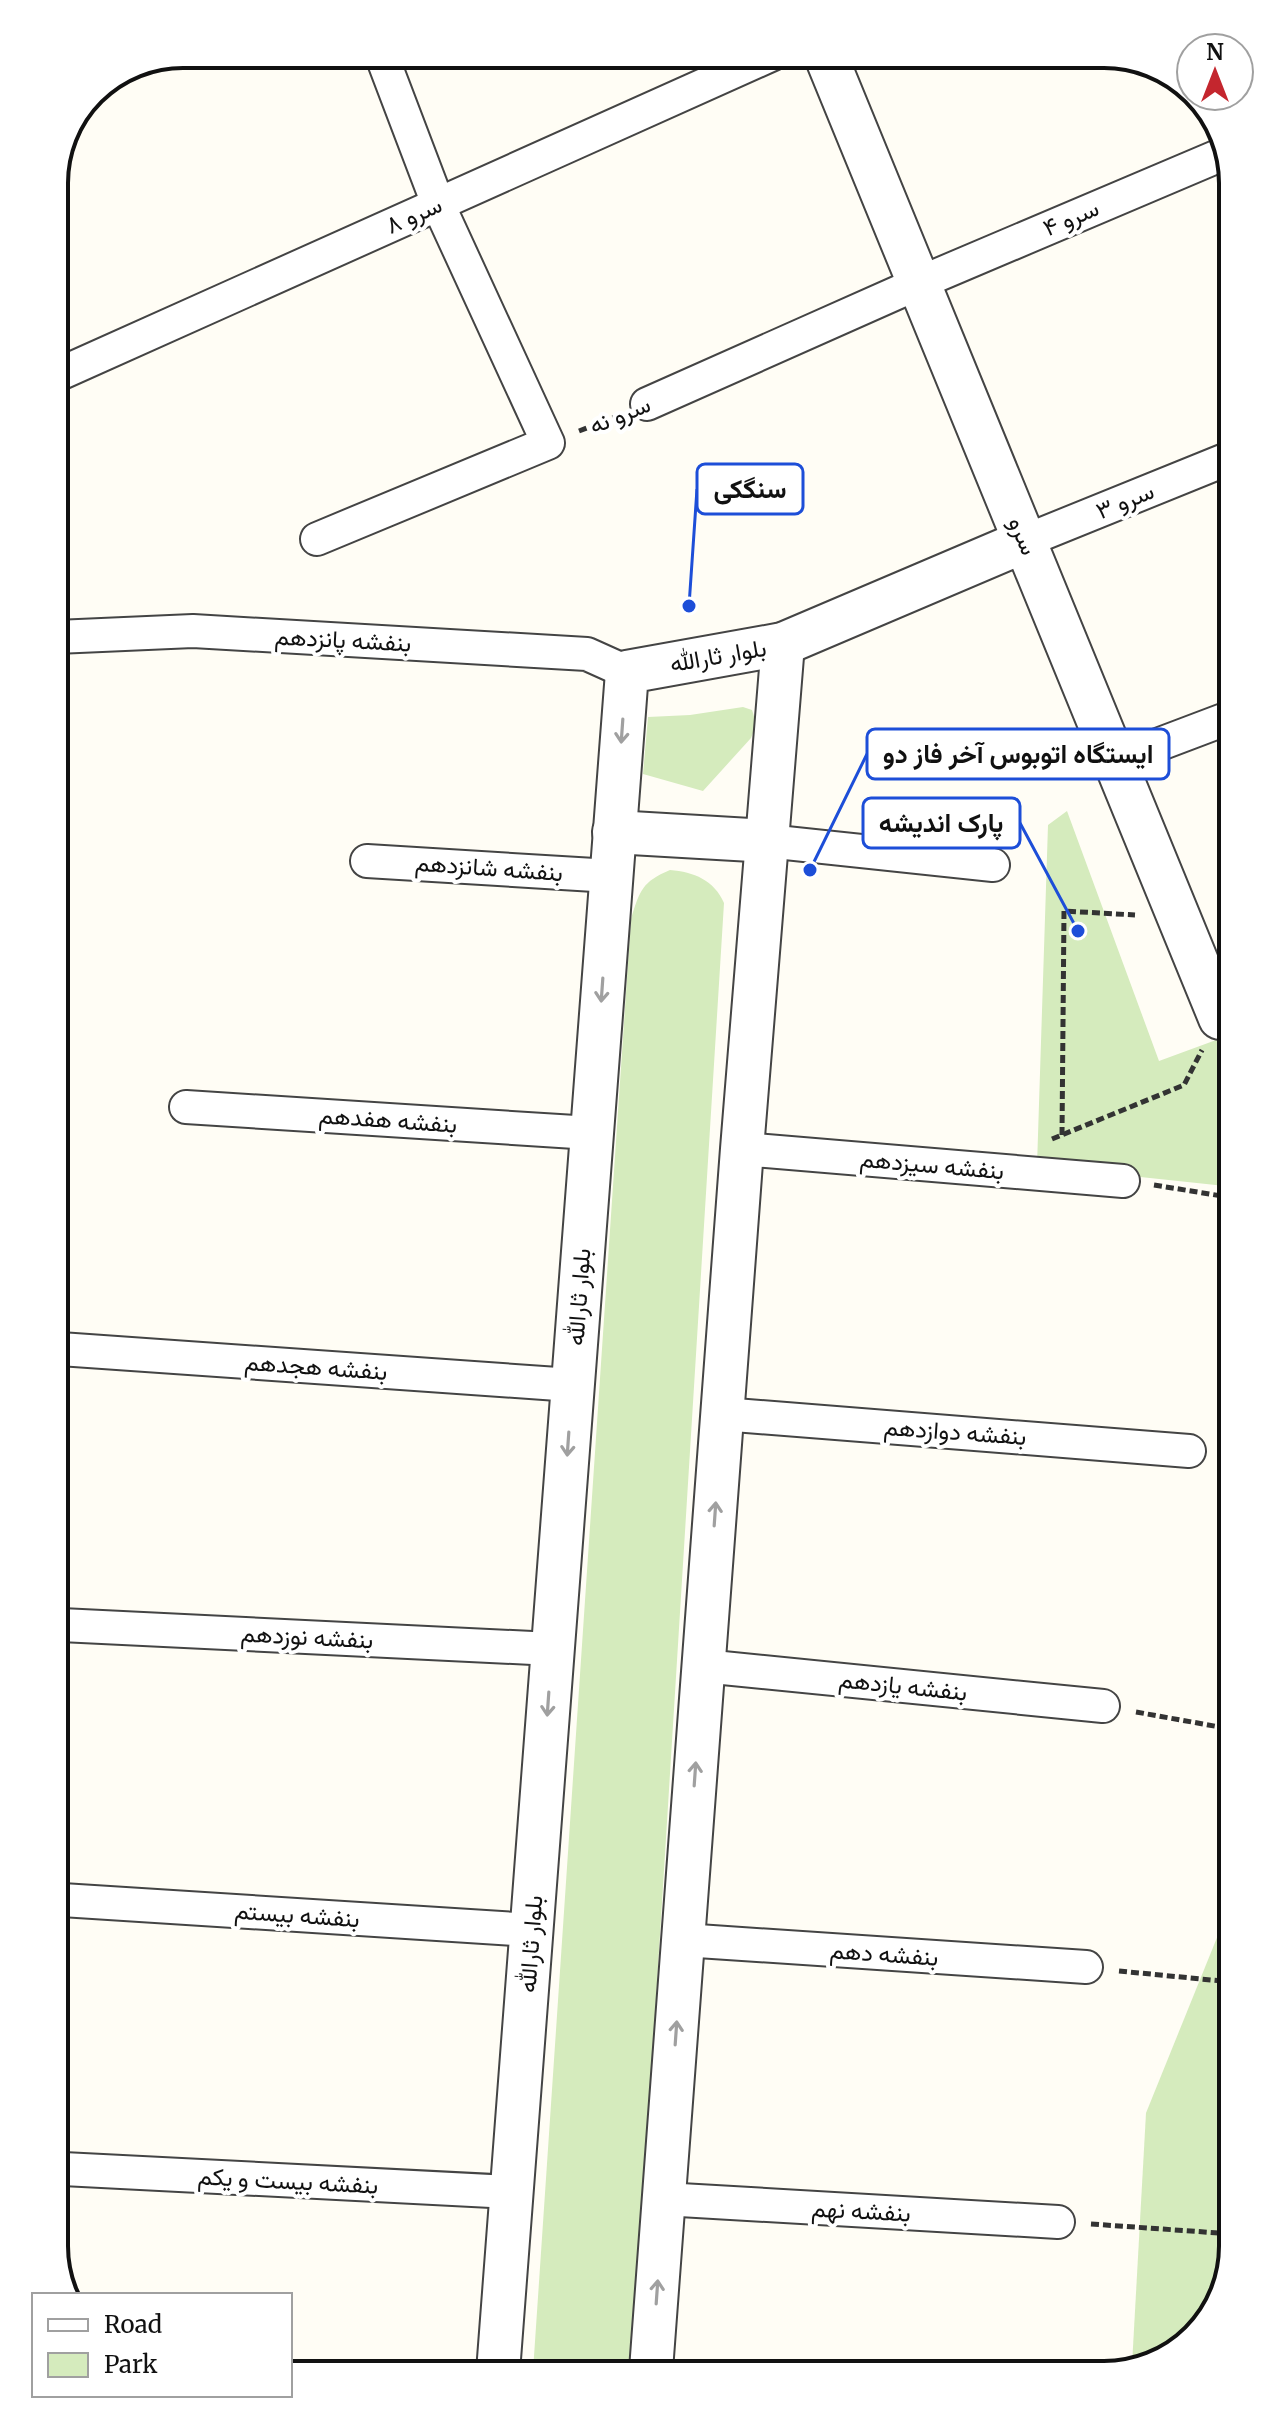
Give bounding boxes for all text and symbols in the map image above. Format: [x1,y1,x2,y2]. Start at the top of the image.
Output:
north arrow [1175,32,1255,112]
text: N [1206,38,1224,66]
street label: سرو ۸ [381,189,447,241]
street label: سرو ۴ [1038,192,1104,243]
street label: سرو نه [585,388,655,441]
callout: سنگکی [697,464,803,514]
text: سنگکی [713,472,787,505]
street label: سرو ۳ [1091,475,1158,526]
street label: سرو [1002,512,1045,559]
street label: بنفشه پانزدهم [274,620,412,660]
street label: بلوار ثارالله [667,632,769,679]
one-way arrow [614,717,629,743]
callout: ایستگاه اتوبوس آخر فاز دو [867,729,1169,779]
text: ایستگاه اتوبوس آخر فاز دو [883,737,1153,770]
callout: پارک اندیشه [863,798,1020,848]
text: پارک اندیشه [879,806,1003,841]
street label: بنفشه شانزدهم [414,847,564,889]
one-way arrow [594,976,609,1003]
street label: بنفشه هفدهم [318,1099,458,1141]
street label: بنفشه سیزدهم [859,1143,1005,1187]
street label: بلوار ثارالله [560,1247,597,1347]
street label: بنفشه هجدهم [243,1346,389,1388]
street label: بنفشه دوازدهم [883,1411,1027,1453]
one-way arrow [560,1430,575,1457]
one-way arrow [707,1501,722,1528]
street label: بنفشه نوزدهم [240,1618,374,1656]
street label: بنفشه یازدهم [837,1663,969,1709]
one-way arrow [540,1690,555,1717]
one-way arrow [688,1761,703,1788]
street label: بلوار ثارالله [512,1894,549,1994]
street label: بنفشه بیستم [233,1895,361,1935]
street label: بنفشه دهم [829,1934,939,1974]
one-way arrow [669,2020,684,2047]
street label: بنفشه بیست و یکم [197,2160,379,2202]
street label: بنفشه نهم [810,2192,912,2230]
one-way arrow [650,2279,665,2306]
legend [32,2293,292,2397]
text: Road [104,2309,162,2340]
text: Park [104,2349,158,2380]

